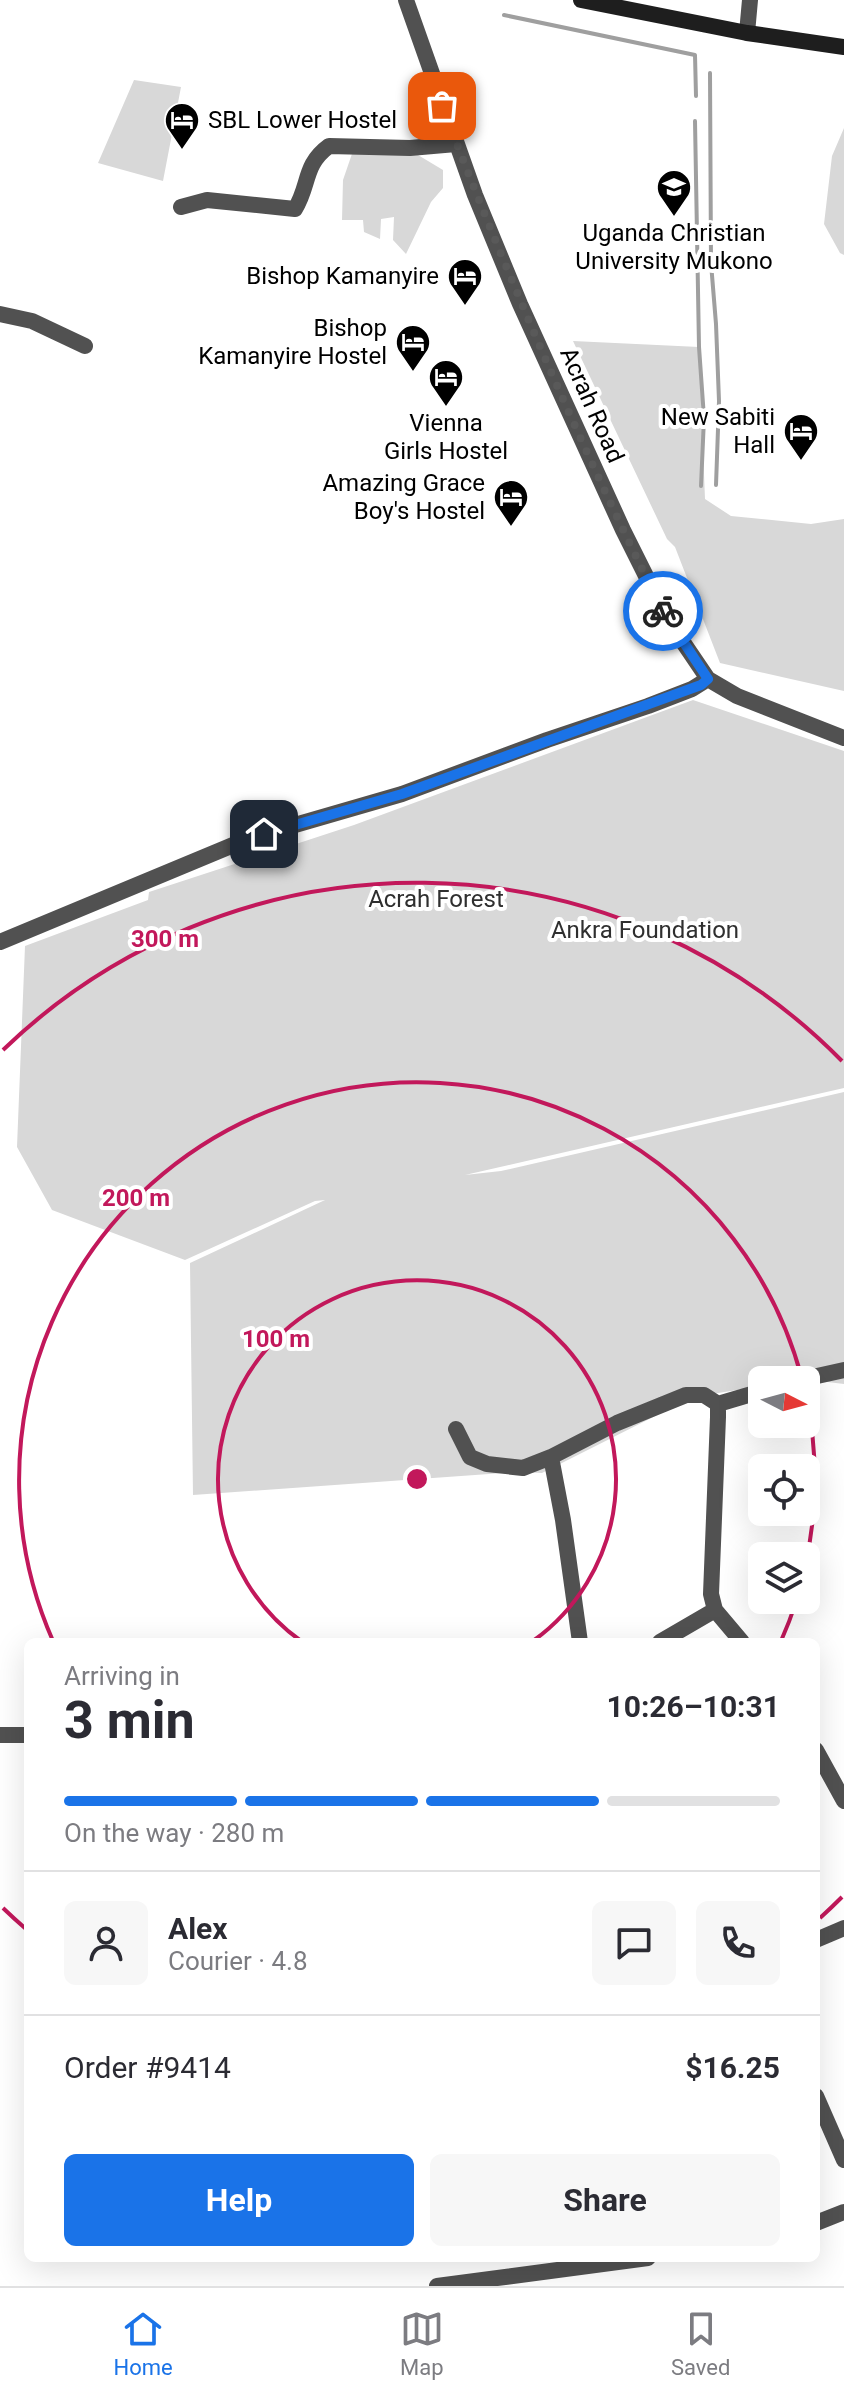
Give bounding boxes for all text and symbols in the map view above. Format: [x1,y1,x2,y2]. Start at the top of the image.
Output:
pin [408,72,476,140]
icon: bag [420,84,464,128]
hotel icon: SBL Lower Hostel [163,101,201,151]
place label: SBL Lower Hostel [208,106,397,134]
school or university icon: Uganda Christian University Mukono [655,168,693,218]
place label: Uganda Christian University Mukono [575,219,773,275]
hotel icon: Bishop Kamanyire [446,257,484,307]
place label: Bishop Kamanyire [246,262,439,290]
place label: Bishop Kamanyire Hostel [198,314,387,370]
hotel icon: Bishop Kamanyire Hostel [394,323,432,373]
street label: Acrah Road [554,343,630,467]
hotel icon: Vienna Girls Hostel [427,358,465,408]
place label: New Sabiti Hall [661,403,775,459]
place label: Vienna Girls Hostel [384,409,508,465]
hotel icon: New Sabiti Hall [782,412,820,462]
place label: Amazing Grace Boy's Hostel [322,469,485,525]
hotel icon: Amazing Grace Boy's Hostel [492,478,530,528]
courier [623,571,703,651]
icon: bike [641,589,685,633]
pin [230,800,298,868]
icon: home [242,812,286,856]
park label: Acrah Forest [368,885,504,913]
park label: Ankra Foundation [551,916,739,944]
text: 300 m [131,925,199,953]
text: 200 m [102,1184,170,1212]
text: 100 m [242,1325,310,1353]
north arrow [748,1366,820,1438]
map controls [748,1366,820,1614]
button: locate [748,1454,820,1526]
centre of rings [403,1465,431,1493]
button: layers [748,1542,820,1614]
text: Arriving in [64,1661,180,1691]
text: 10:26–10:31 [606,1689,780,1724]
text: 3 min [64,1690,195,1751]
text: On the way · 280 m [64,1818,284,1848]
button: person [64,1901,148,1985]
button: chat [592,1901,676,1985]
button: phone [696,1901,780,1985]
text: Alex [168,1911,228,1946]
text: Courier · 4.8 [168,1946,308,1976]
text: Order #9414 [64,2050,231,2085]
text: $16.25 [685,2050,780,2085]
button: Help [64,2154,414,2246]
button: Share [430,2154,780,2246]
tab: Home [114,2307,173,2380]
tab: Map [400,2307,444,2380]
tab: Saved [671,2307,730,2380]

